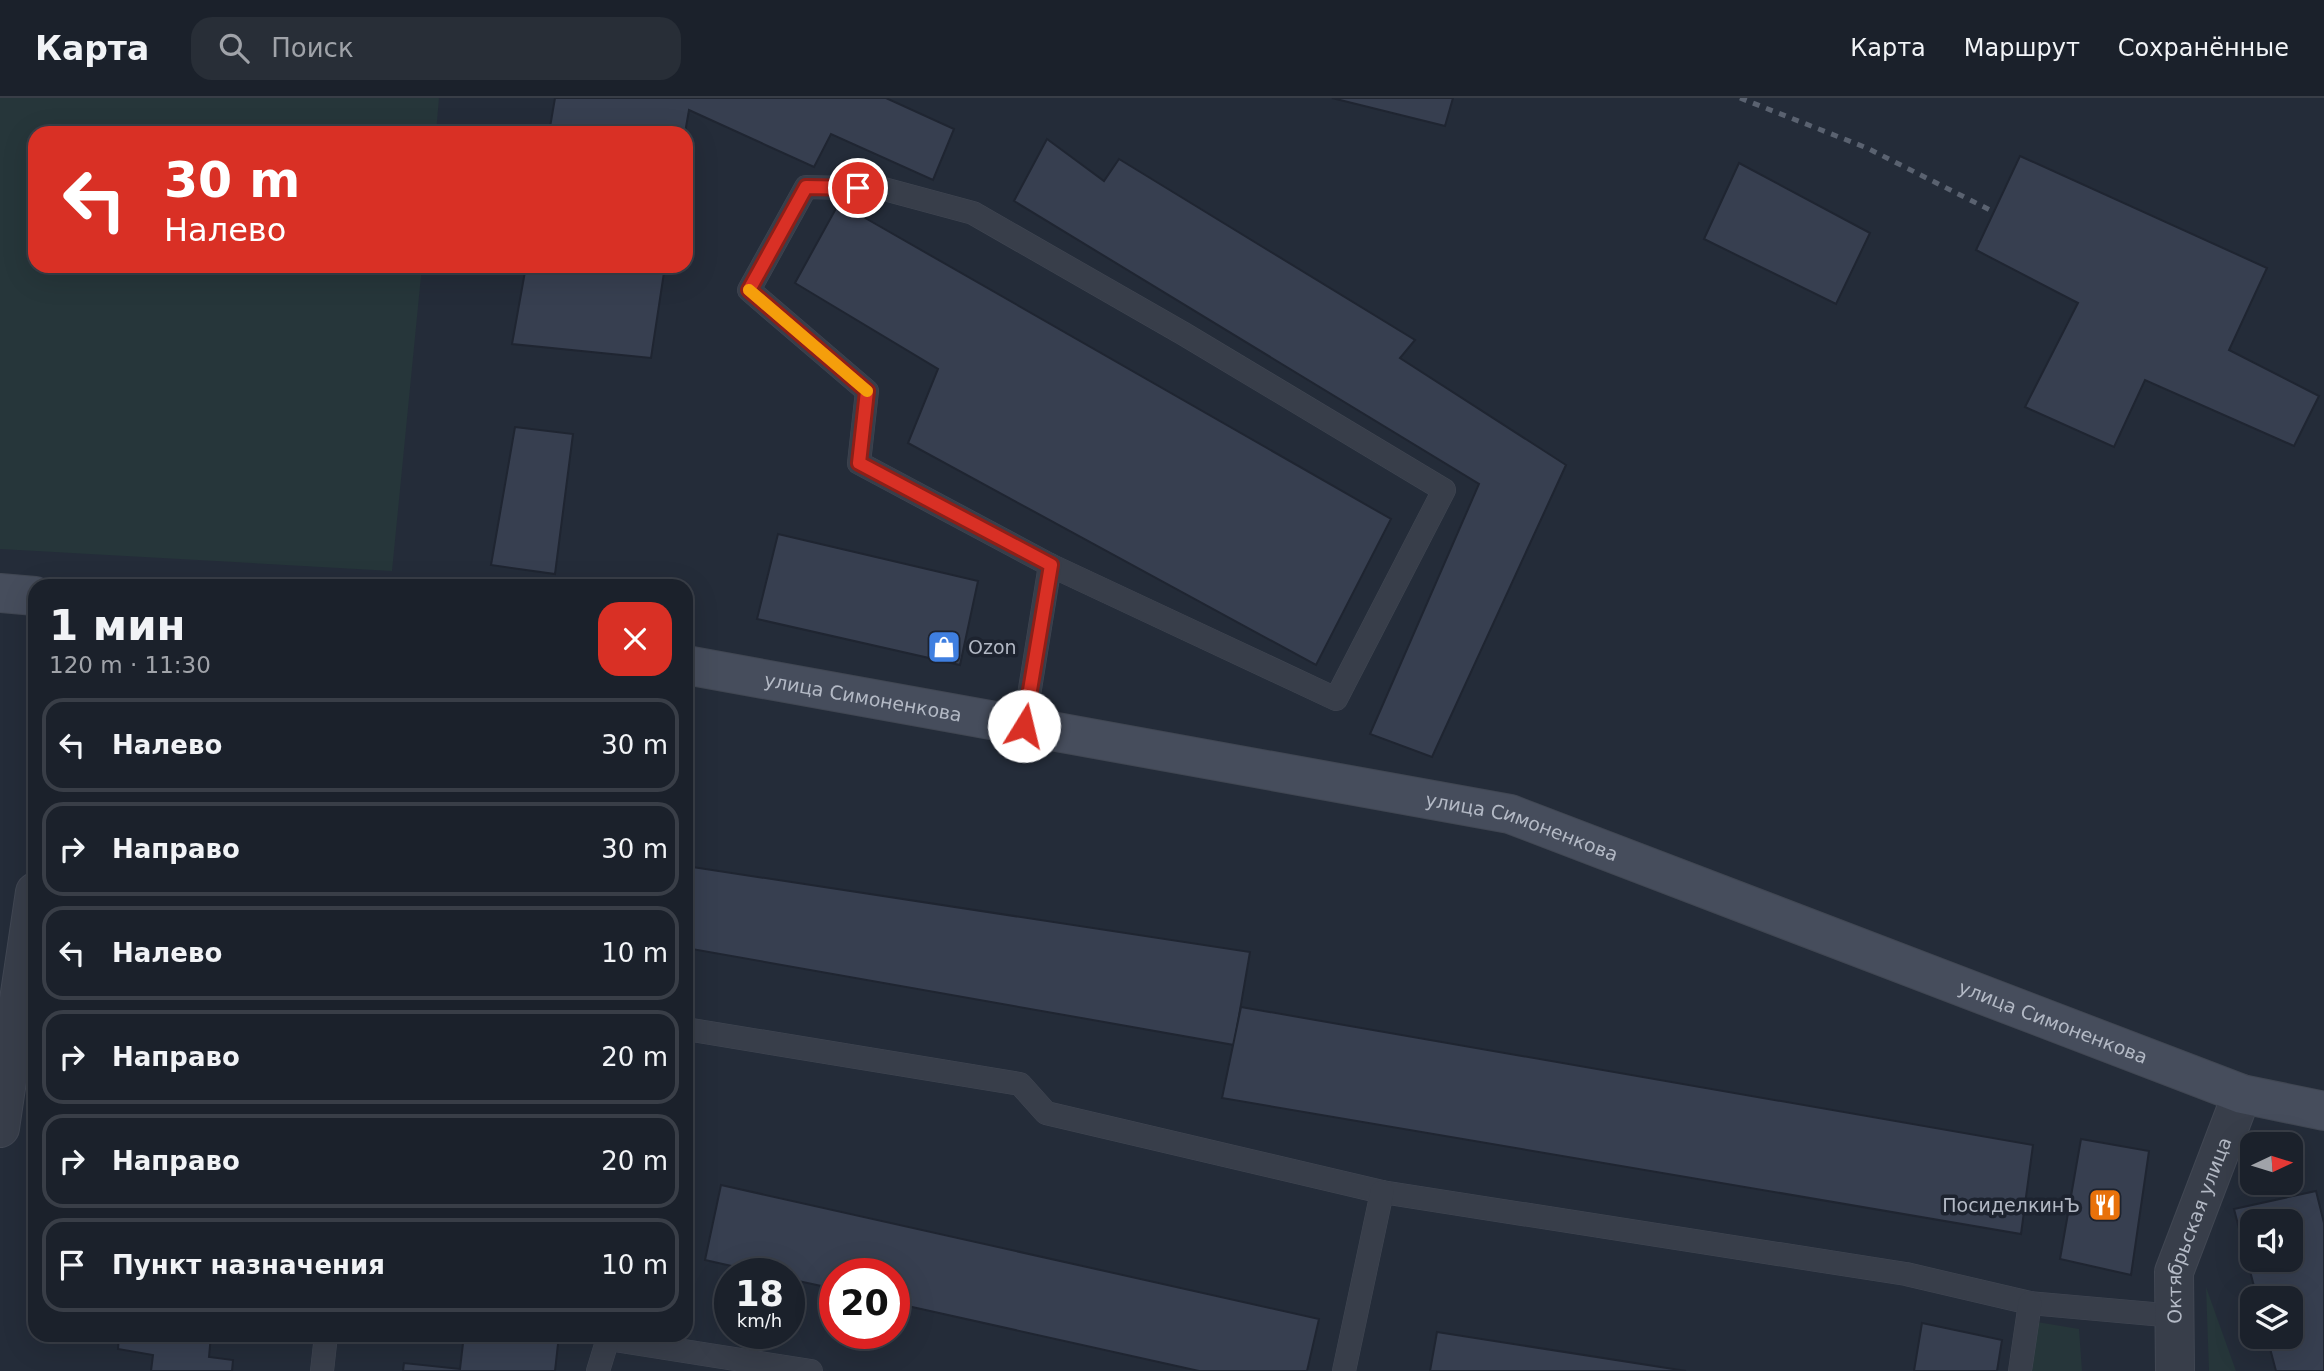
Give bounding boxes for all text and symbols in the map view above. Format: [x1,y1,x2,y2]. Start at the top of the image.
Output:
search box [191,17,681,80]
text: Карта [35,29,149,68]
icon: search [215,29,253,67]
text: Поиск [271,33,354,63]
text: Карта [1850,34,1926,62]
text: Маршрут [1964,34,2080,62]
text: Сохранённые [2118,34,2289,62]
text: 30 m [164,152,300,209]
icon: left [49,154,140,245]
pin [828,158,888,218]
icon: arrive [839,169,877,207]
text: Налево [164,211,286,249]
text: 1 мин [49,601,186,650]
button: close [598,602,672,676]
shop icon: Ozon [925,628,963,666]
place label: Ozon [968,636,1017,658]
text: 120 m · 11:30 [49,652,211,678]
street label: улица Симоненкова [762,668,964,726]
position arrow [987,689,1061,763]
icon: left [53,726,91,764]
text: Налево [112,730,222,760]
text: 30 m [601,730,668,760]
street label: улица Симоненкова [1424,788,1621,865]
icon: right [53,830,91,868]
text: Направо [112,834,240,864]
text: 30 m [601,834,668,864]
icon: left [53,934,91,972]
text: Налево [112,938,222,968]
text: 10 m [601,938,668,968]
street label: улица Симоненкова [1956,976,2151,1068]
icon: right [53,1038,91,1076]
text: Направо [112,1042,240,1072]
text: 20 m [601,1042,668,1072]
north arrow [2240,1132,2303,1195]
map controls [2240,1132,2303,1349]
street label: Октябрьская улица [2163,1134,2236,1324]
icon: right [53,1142,91,1180]
text: Направо [112,1146,240,1176]
text: 20 m [601,1146,668,1176]
restaurant icon: ПосиделкинЪ [2086,1186,2124,1224]
place label: ПосиделкинЪ [1942,1194,2080,1216]
button: sound [2240,1209,2303,1272]
icon: arrive [53,1246,91,1284]
text: Пункт назначения [112,1250,385,1280]
text: 10 m [601,1250,668,1280]
speed limit sign: 20 [819,1258,910,1349]
text: 18 [735,1274,784,1314]
button: layers [2240,1286,2303,1349]
text: km/h [737,1310,782,1331]

